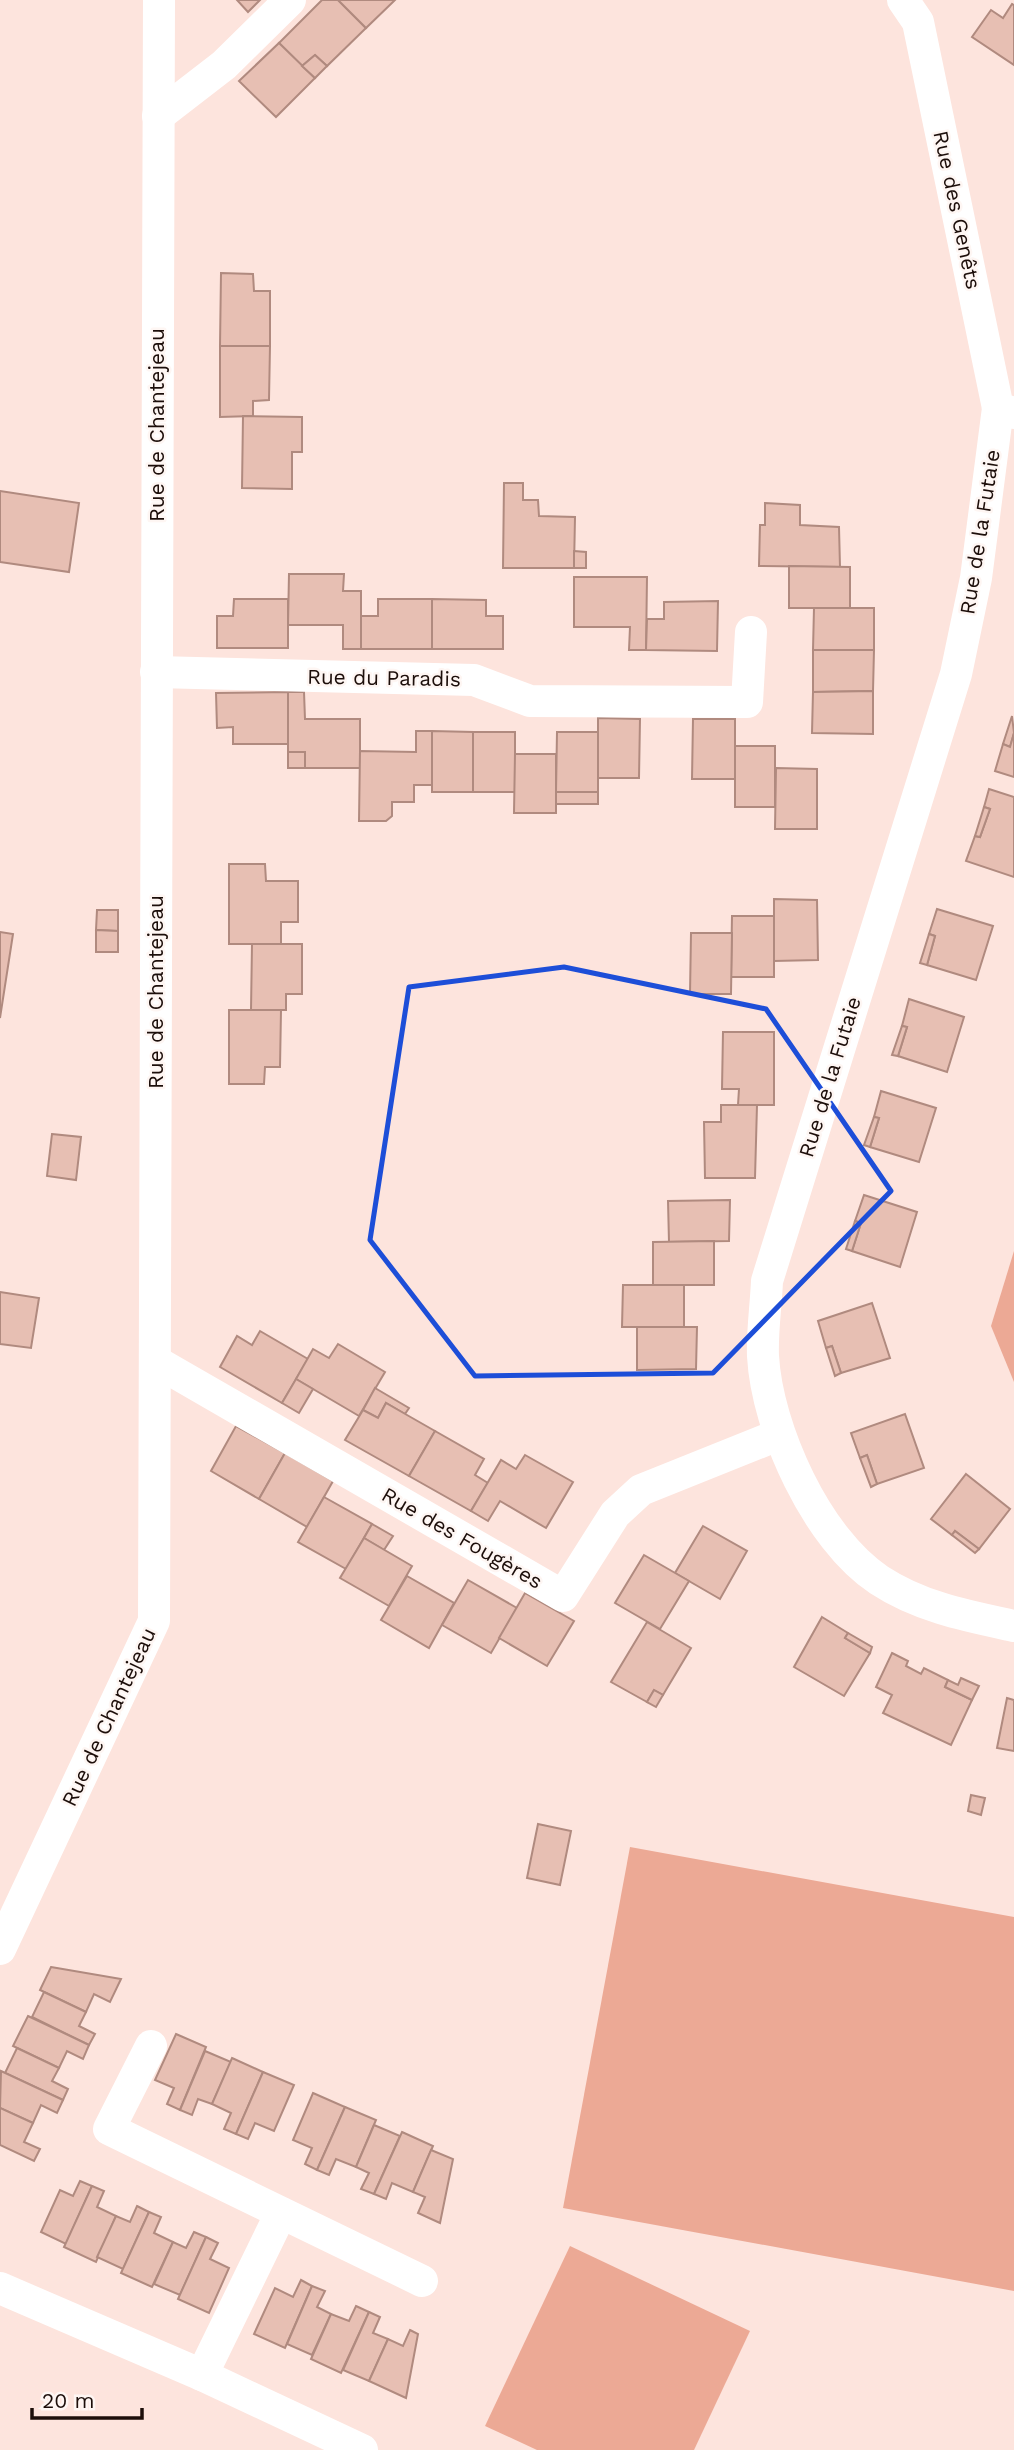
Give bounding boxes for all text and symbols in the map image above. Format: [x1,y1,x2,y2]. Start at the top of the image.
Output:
street label: Rue des Genêts [928,128,987,291]
street label: Rue de Chantejeau [144,328,169,522]
street label: Rue de la Futaie [954,448,1005,616]
street label: Rue du Paradis [307,664,461,691]
street label: Rue de Chantejeau [143,895,168,1089]
street label: Rue de la Futaie [793,993,866,1160]
street label: Rue des Fougères [377,1481,547,1594]
street label: Rue de Chantejeau [56,1624,161,1810]
scale bar [32,2376,142,2420]
text: 20 m [42,2388,94,2413]

